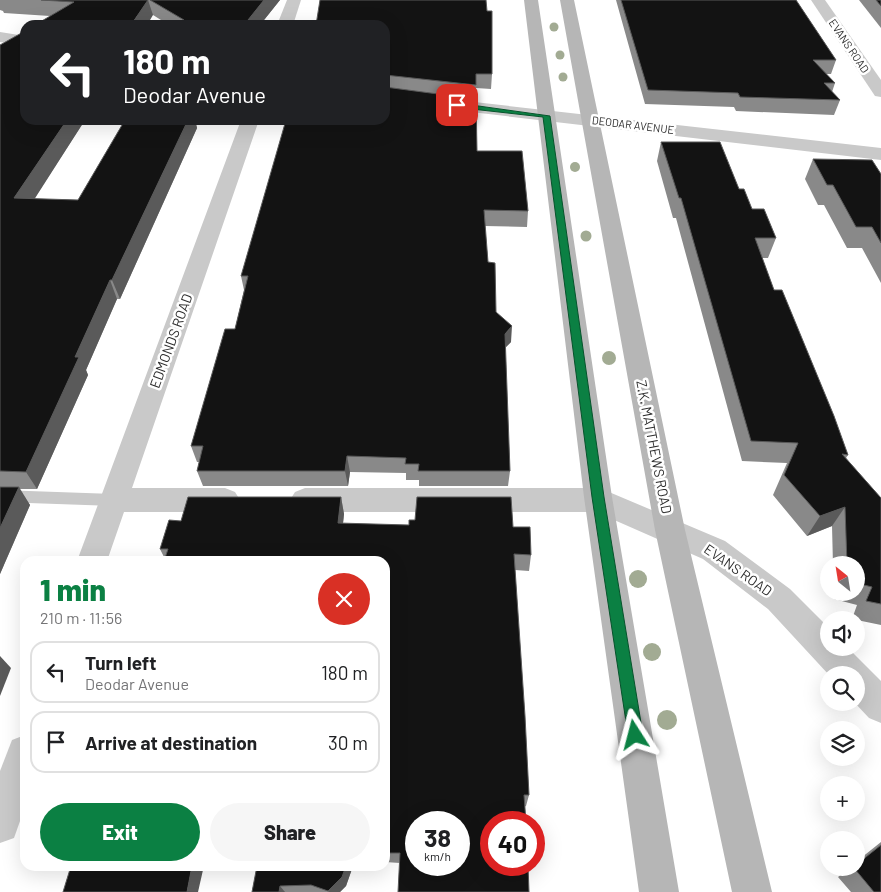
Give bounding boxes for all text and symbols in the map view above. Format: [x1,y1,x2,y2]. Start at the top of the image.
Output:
street label: EVANS ROAD [827,16,872,75]
text: 180 m [123,39,211,81]
icon: left [40,40,105,105]
text: Deodar Avenue [123,81,266,107]
pin [436,84,478,126]
icon: arrive [443,91,471,119]
street label: DEODAR AVENUE [591,113,675,136]
street label: EDMONDS ROAD [146,291,195,390]
street label: Z.K. MATTHEWS ROAD [633,379,676,515]
street label: EVANS ROAD [701,540,776,599]
north arrow [820,556,865,601]
map controls [820,556,865,876]
text: 1 min [40,571,106,607]
button: close [318,573,370,625]
text: 210 m · 11:56 [40,608,122,627]
button: sound [820,611,865,656]
text: Turn left [85,651,156,674]
icon: left [42,658,70,686]
text: 180 m [321,661,368,684]
button: search [820,666,865,711]
text: Deodar Avenue [85,674,189,693]
position arrow [608,708,660,760]
button: layers [820,721,865,766]
icon: arrive [42,728,70,756]
text: Arrive at destination [85,731,257,754]
text: 30 m [328,731,368,754]
button: + [820,776,865,821]
button: Exit [40,803,200,861]
button: Share [210,803,370,861]
speed limit sign: 40 [480,811,545,876]
text: 38 [424,822,451,852]
button: − [820,831,865,876]
text: km/h [424,849,451,863]

